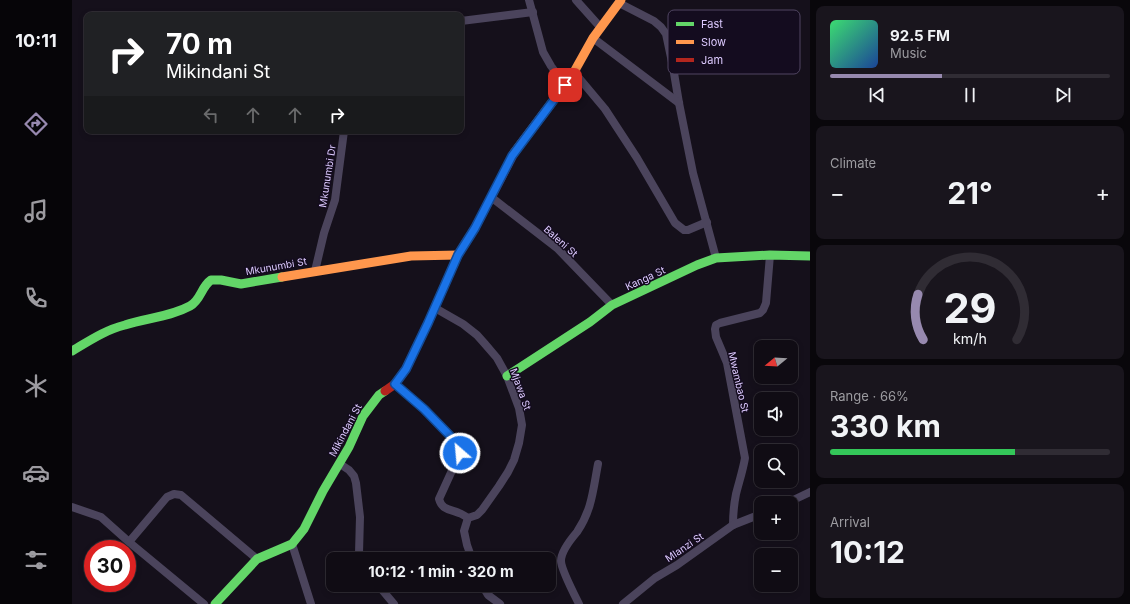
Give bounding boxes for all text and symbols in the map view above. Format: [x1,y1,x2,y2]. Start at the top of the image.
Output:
legend [668,10,800,74]
text: Fast [701,17,723,31]
text: 92.5 FM [890,26,950,45]
text: 70 m [166,27,233,61]
icon: right [100,28,152,80]
text: 10:11 [15,30,57,51]
text: Slow [701,35,726,49]
text: Music [890,45,927,61]
text: Jam [701,53,723,67]
text: Mikindani St [166,61,270,82]
pin [548,68,582,102]
icon: arrive [554,74,576,96]
icon: previous [866,84,888,106]
icon: pause [959,84,981,106]
icon: next [1052,84,1074,106]
icon: left [200,104,222,126]
icon: ahead [242,104,264,126]
icon: ahead [284,104,306,126]
icon: right [326,104,348,126]
icon: directions [22,110,50,138]
street label: Mkunumbi Dr [316,144,338,208]
text: Climate [830,155,876,171]
text: 21° [947,175,993,211]
text: − [830,180,845,206]
text: + [1095,180,1110,206]
icon: music [22,197,50,225]
street label: Baleni St [542,223,581,260]
street label: Mkunumbi St [244,255,308,277]
street label: Kanga St [623,263,667,292]
text: 29 [943,283,997,333]
icon: phone [22,284,50,312]
text: km/h [953,330,987,347]
north arrow [754,340,798,384]
map controls [754,340,798,592]
street label: Mwambao St [726,350,752,414]
street label: Mjawa St [508,367,534,412]
icon: climate [22,372,50,400]
text: Range · 66% [830,388,909,404]
button: sound [754,392,798,436]
street label: Mikindani St [326,401,364,458]
text: 330 km [830,408,941,444]
position arrow [439,432,481,474]
button: search [754,444,798,488]
icon: car [22,459,50,487]
button: + [754,496,798,540]
text: Arrival [830,514,870,530]
street label: Mlanzi St [663,529,706,564]
text: 10:12 [830,534,905,570]
speed limit sign: 30 [84,540,136,592]
icon: filters [22,546,50,574]
button: − [754,548,798,592]
text: 10:12 · 1 min · 320 m [368,562,514,581]

